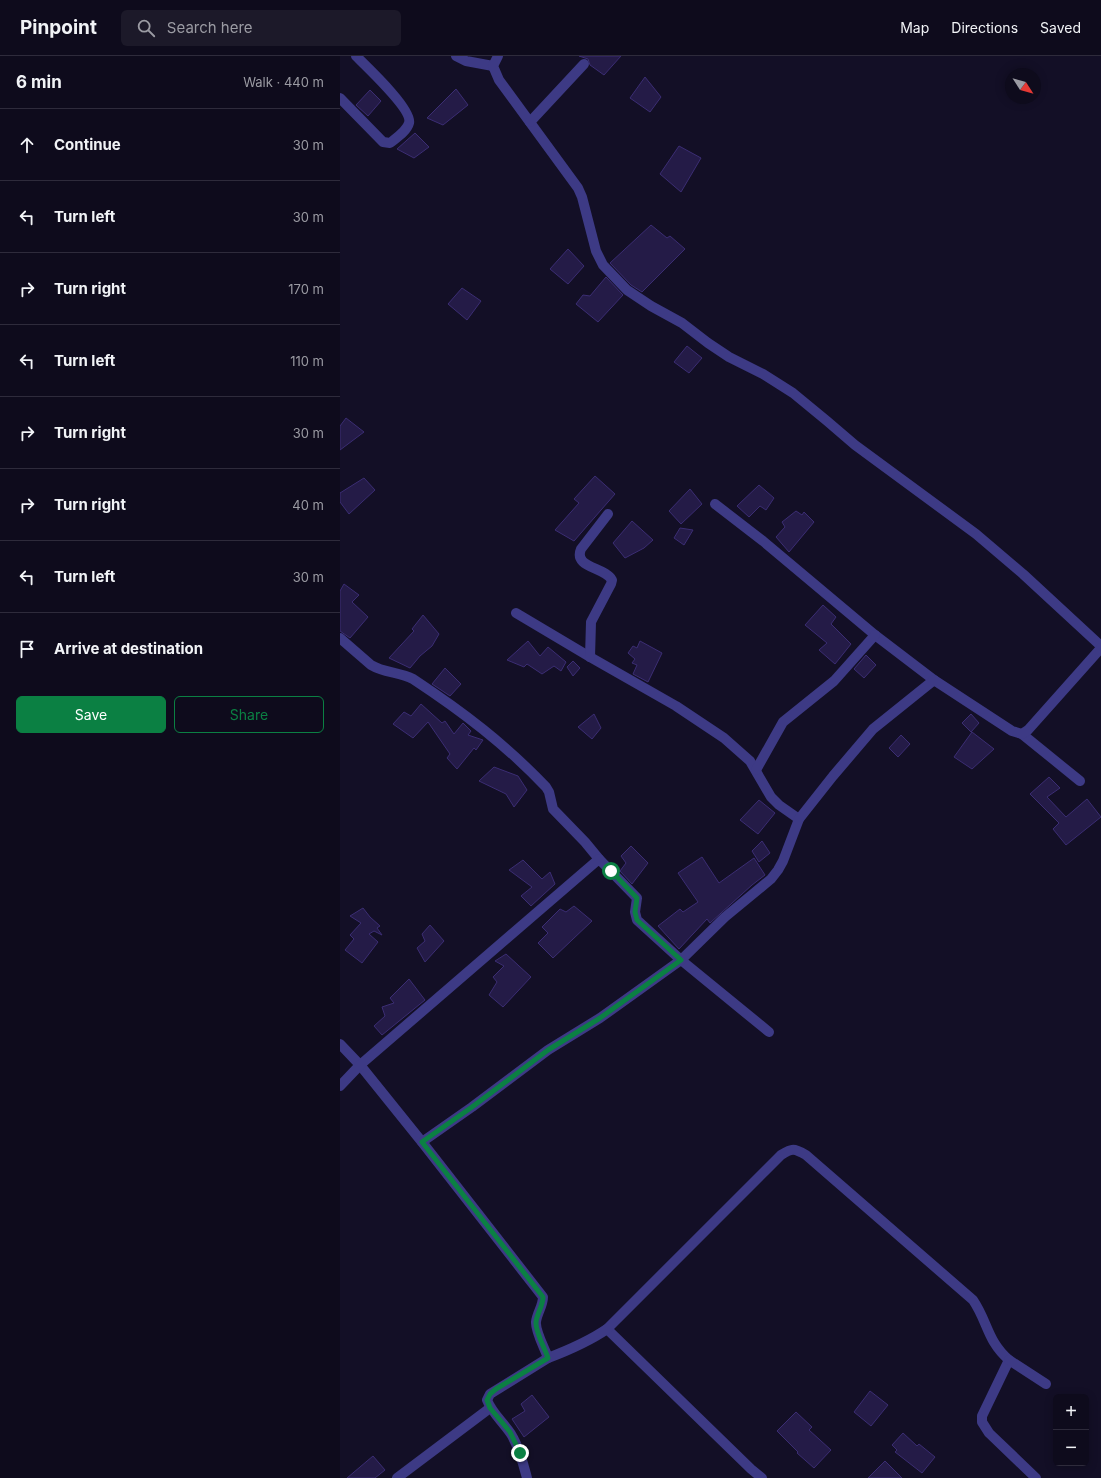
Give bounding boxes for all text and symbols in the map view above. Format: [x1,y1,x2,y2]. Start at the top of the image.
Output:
search box [121,10,401,46]
text: Pinpoint [20,16,97,39]
icon: search [135,17,157,39]
text: Search here [167,18,253,37]
text: Map [900,19,929,36]
text: Directions [951,19,1018,36]
text: Saved [1040,19,1081,36]
north arrow [1005,68,1041,104]
text: 6 min [16,72,62,92]
text: Walk · 440 m [243,74,324,90]
icon: ahead [16,134,38,156]
text: Continue [54,135,121,154]
text: 30 m [293,137,324,153]
icon: left [16,206,38,228]
text: Turn left [54,207,115,226]
text: 30 m [293,209,324,225]
icon: right [16,278,38,300]
text: Turn right [54,279,126,298]
text: 170 m [288,281,324,297]
icon: left [16,350,38,372]
text: Turn left [54,351,115,370]
text: 110 m [290,353,324,369]
icon: right [16,422,38,444]
text: Turn right [54,423,126,442]
text: 30 m [293,425,324,441]
icon: right [16,494,38,516]
text: Turn right [54,495,126,514]
text: 40 m [292,497,324,513]
icon: left [16,566,38,588]
text: Turn left [54,567,115,586]
text: 30 m [293,569,324,585]
icon: arrive [16,638,38,660]
text: Arrive at destination [54,639,203,658]
button: Save [16,696,166,733]
button: Share [174,696,324,733]
route start [602,862,620,880]
map controls [1053,1394,1089,1466]
button: + [1053,1394,1089,1430]
button: − [1053,1430,1089,1466]
route end [511,1444,529,1462]

